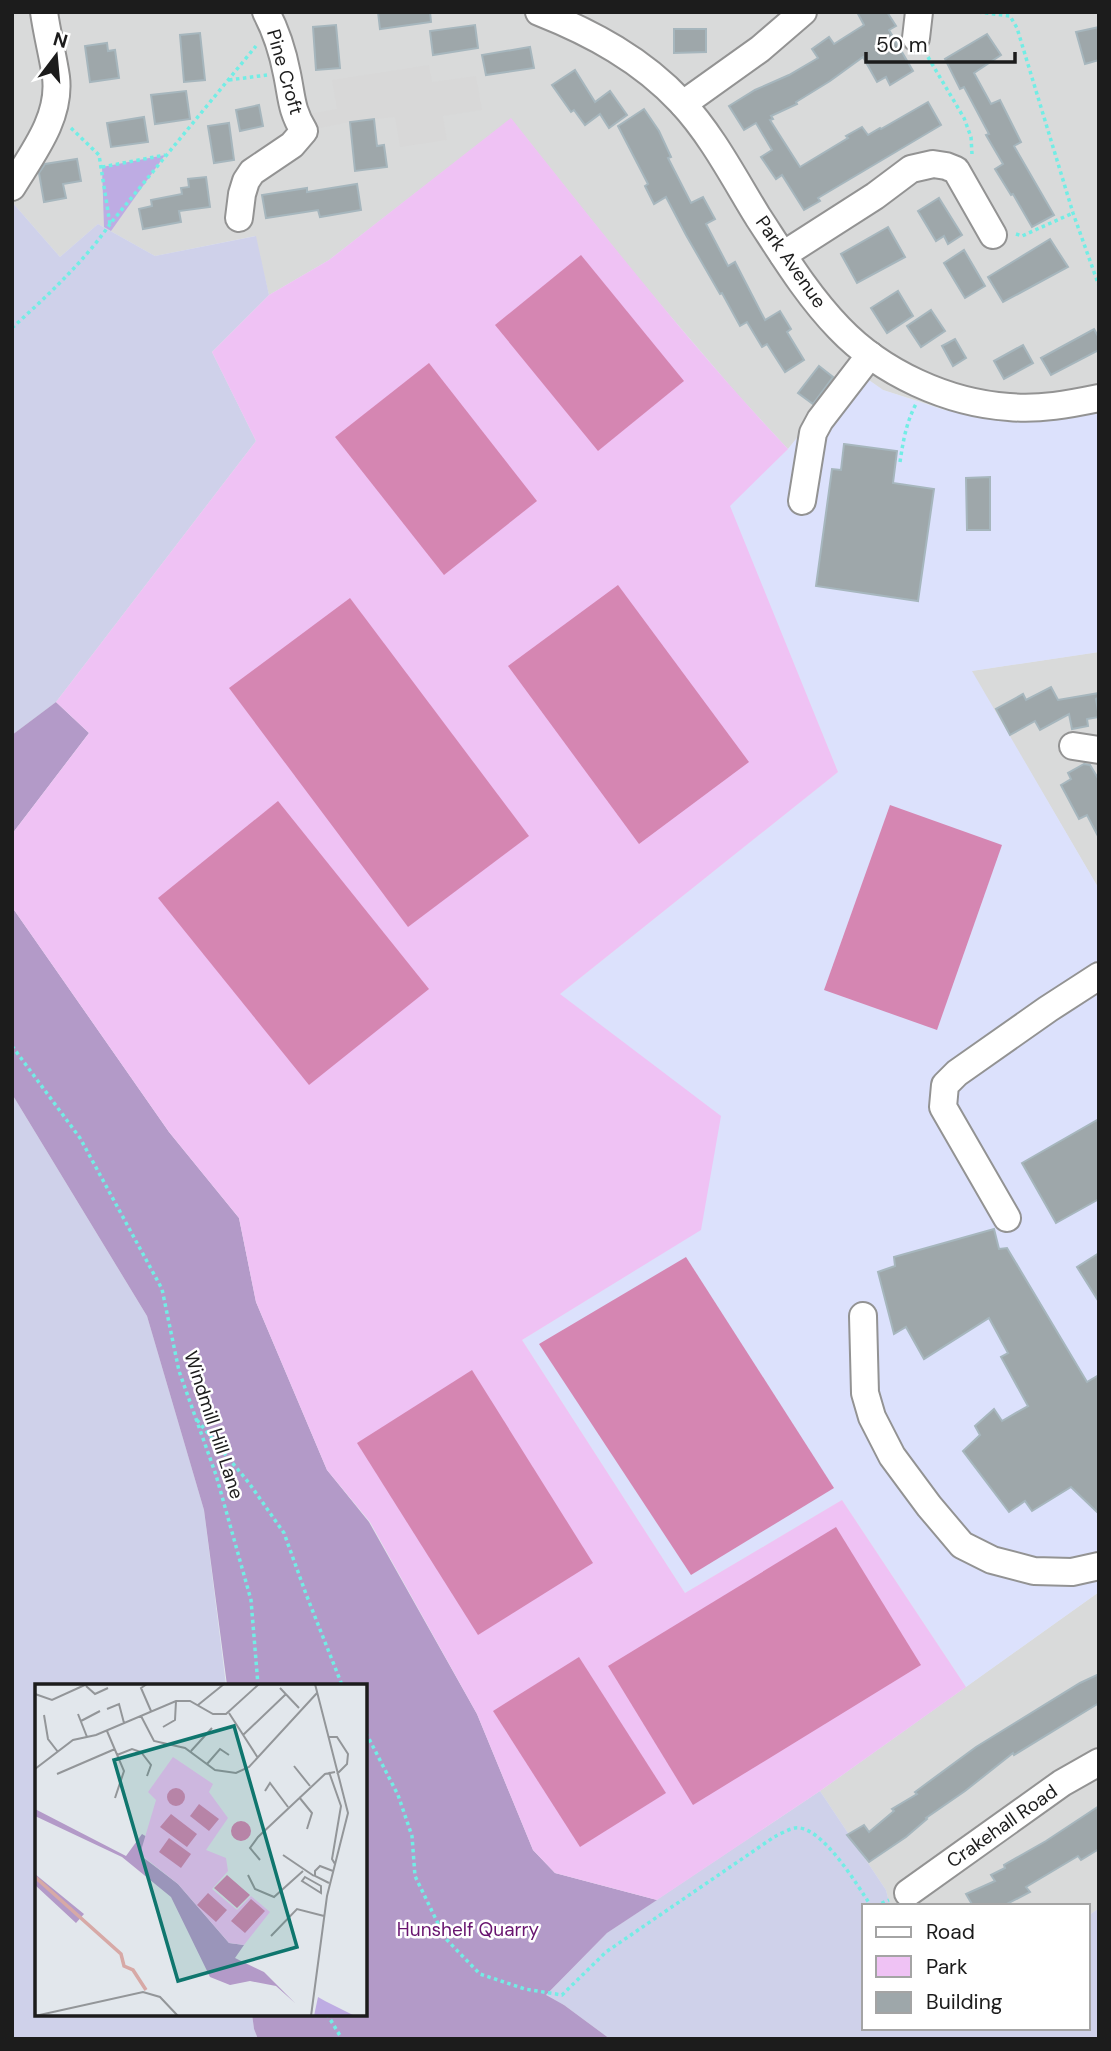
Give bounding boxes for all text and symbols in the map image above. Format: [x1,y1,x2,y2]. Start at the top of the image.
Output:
north arrow [21,21,91,91]
scale bar [866,21,1015,65]
text: N [50,26,71,54]
street label: Pine Croft [261,26,309,118]
text: 50 m [876,31,927,59]
street label: Park Avenue [750,211,832,313]
street label: Windmill Hill Lane [178,1348,250,1502]
inset map [35,1684,368,2016]
street label: Crakehall Road [942,1779,1062,1873]
legend [862,1904,1090,2030]
park label: Hunshelf Quarry [397,1917,540,1942]
text: Road [926,1918,975,1946]
text: Park [926,1953,968,1981]
text: Building [926,1988,1003,2016]

